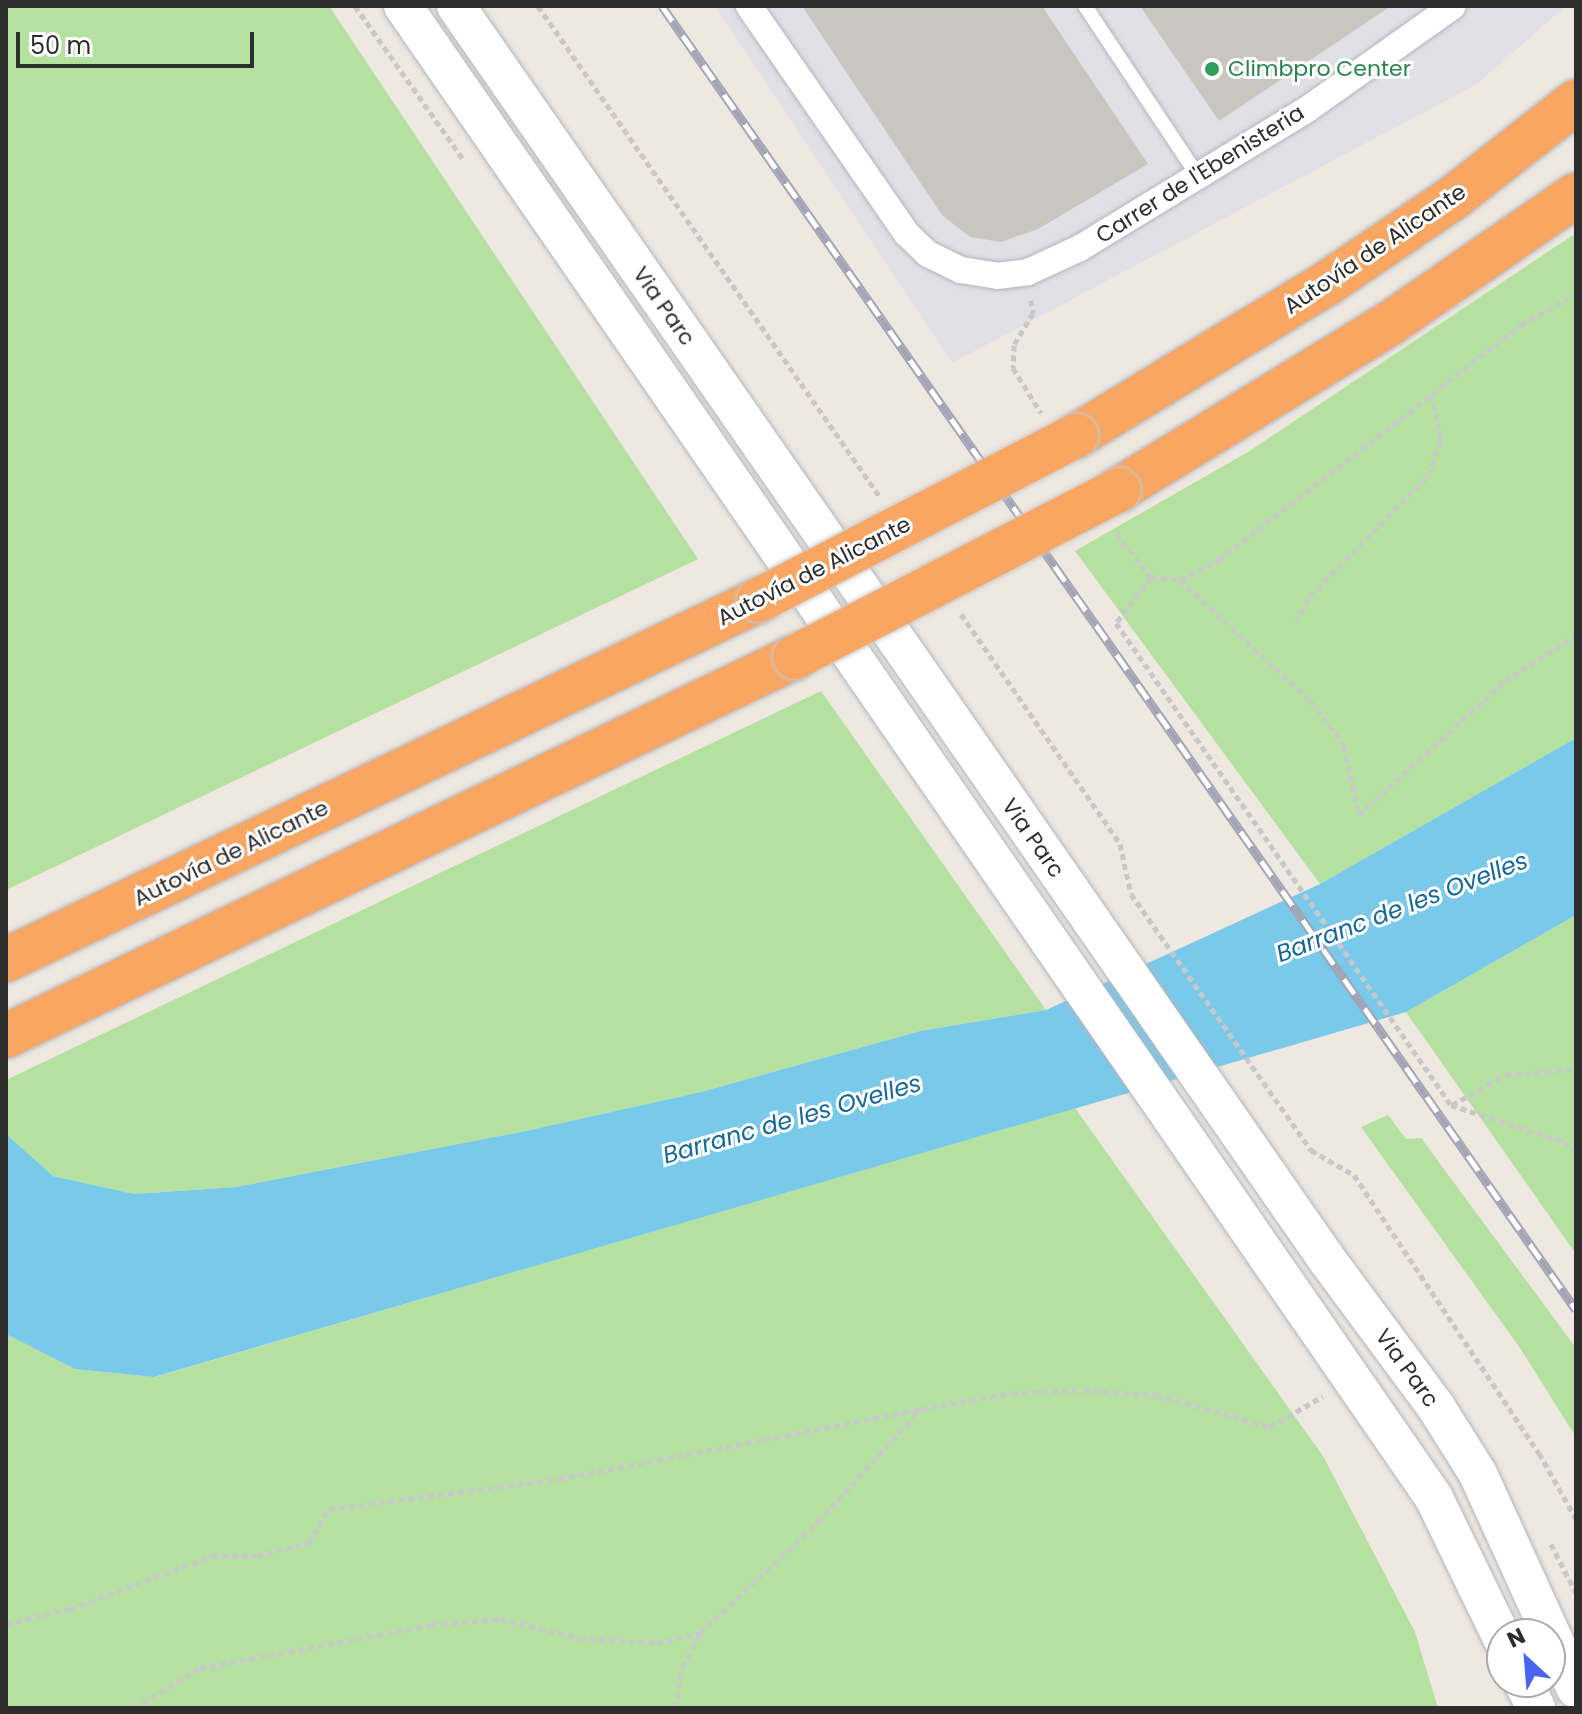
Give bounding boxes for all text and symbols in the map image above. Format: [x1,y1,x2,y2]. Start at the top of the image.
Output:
scale bar [20,16,258,66]
text: 50 m [30,29,91,62]
place label: Climbpro Center [1228,56,1411,82]
marker: Climbpro Center [1203,60,1221,78]
street label: Carrer de l'Ebenisteria [1091,99,1309,249]
street label: Autovía de Alicante [1279,178,1471,320]
street label: Via Parc [627,261,701,351]
street label: Autovía de Alicante [713,511,915,631]
street label: Via Parc [996,793,1070,883]
street label: Autovía de Alicante [129,794,333,912]
water label: Barranc de les Ovelles [1272,846,1532,968]
water label: Barranc de les Ovelles [660,1068,924,1170]
street label: Via Parc [1370,1324,1444,1412]
north arrow [1486,1618,1566,1698]
text: N [1502,1620,1530,1655]

